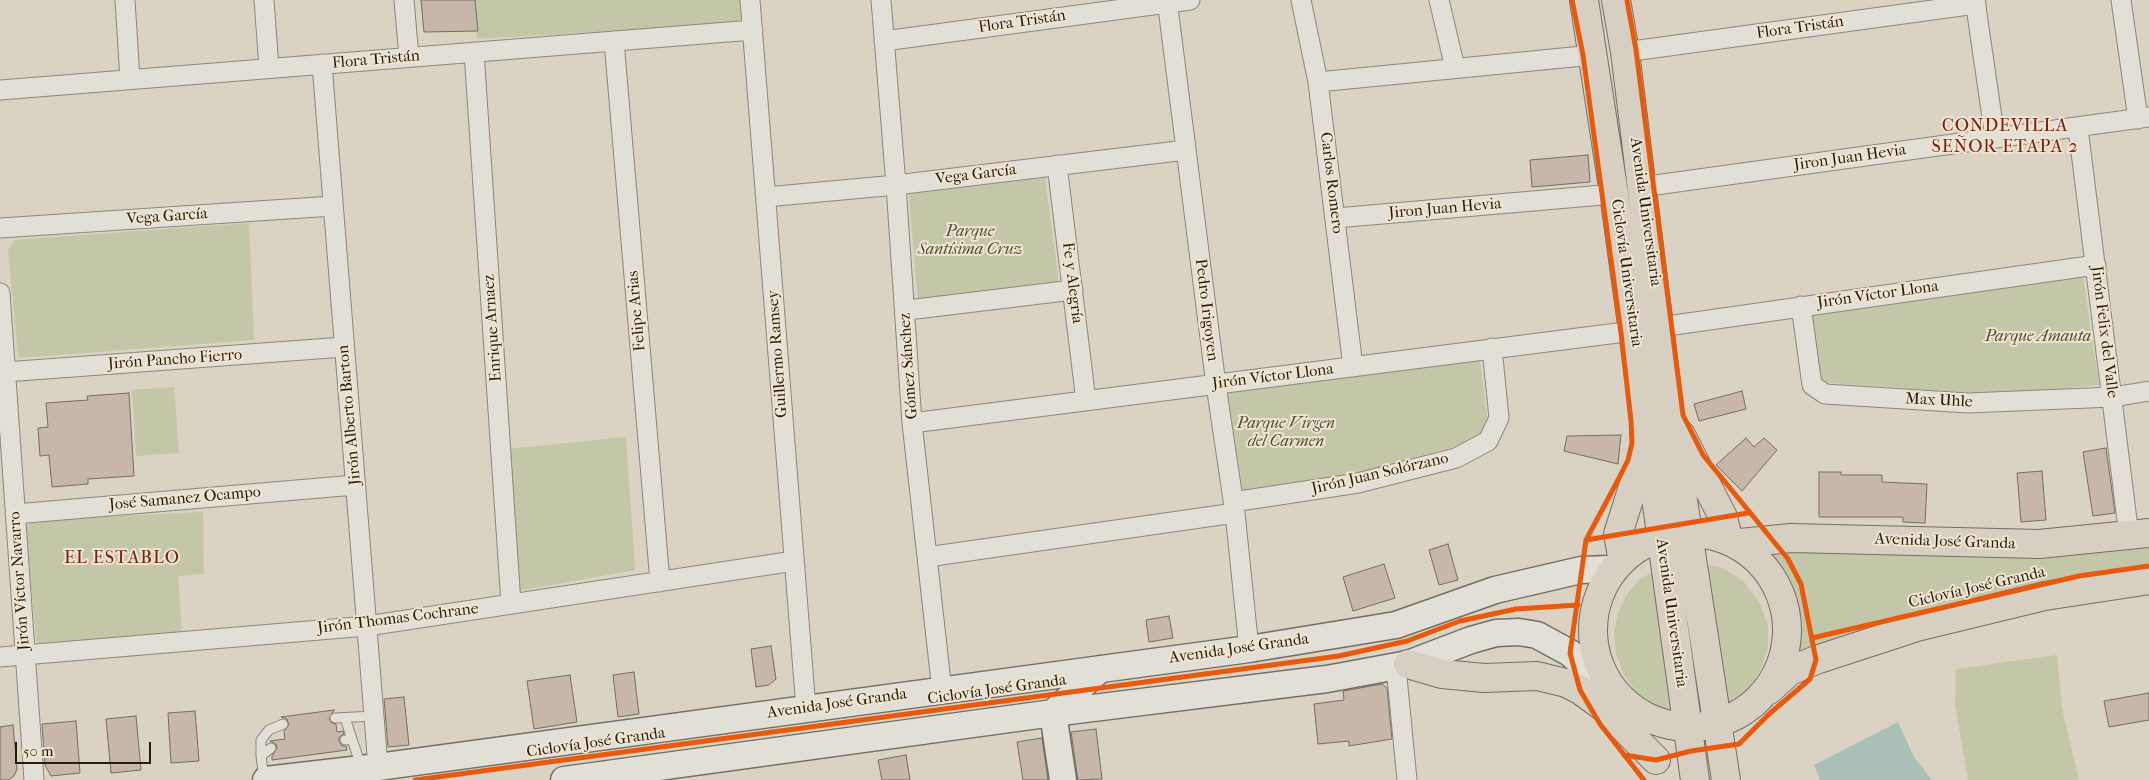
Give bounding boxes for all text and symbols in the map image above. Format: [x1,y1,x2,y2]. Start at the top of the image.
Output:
street label: Flora Tristán [977,6,1067,38]
street label: Flora Tristán [1755,12,1845,44]
street label: Flora Tristán [331,47,421,73]
district label: CONDEVILLA SEÑOR ETAPA 2 [1930,116,2080,158]
street label: Carlos Romero [1315,131,1347,235]
street label: Avenida Universitaria [1625,136,1665,288]
street label: Jiron Juan Hevia [1793,141,1907,175]
street label: Vega García [934,161,1018,189]
street label: Jiron Juan Hevia [1388,195,1502,223]
street label: Ciclovía Universitaria [1606,198,1646,348]
street label: Vega García [126,205,208,229]
park label: Parque Santísima Cruz [918,222,1022,260]
street label: Fe y Alegría [1057,241,1087,325]
street label: Pedro Irigoyen [1190,258,1222,362]
street label: Jirón Felix del Valle [2086,265,2122,399]
street label: Felipe Arias [624,270,650,352]
street label: Enrique Arnaez [480,273,506,383]
street label: Jirón Víctor Llona [1816,277,1940,313]
street label: Guillermo Ramsey [764,289,792,419]
street label: Gómez Sánchez [896,312,922,420]
park label: Parque Amauta [1985,327,2091,347]
street label: Jirón Alberto Barton [334,344,366,486]
street label: Jirón Pancho Fierro [107,346,243,374]
street label: Jirón Víctor Llona [1211,360,1335,394]
street label: Max Uhle [1905,390,1973,412]
park label: Parque Virgen del Carmen [1237,414,1335,452]
street label: Jirón Juan Solórzano [1310,449,1450,499]
street label: José Samanez Ocampo [108,483,262,515]
street label: Jirón Víctor Navarro [6,511,34,651]
street label: Avenida José Granda [1874,530,2016,554]
street label: Avenida Universitaria [1651,537,1691,689]
district label: EL ESTABLO [63,548,181,570]
street label: Ciclovía José Granda [1907,563,2047,613]
street label: Jirón Thomas Cochrane [316,600,480,638]
street label: Avenida José Granda [1168,630,1310,668]
street label: Ciclovía José Granda [926,671,1068,709]
street label: Avenida José Granda [766,685,908,723]
street label: Ciclovía José Granda [525,724,667,762]
scale bar [18,732,154,764]
text: 50 m [23,742,53,760]

